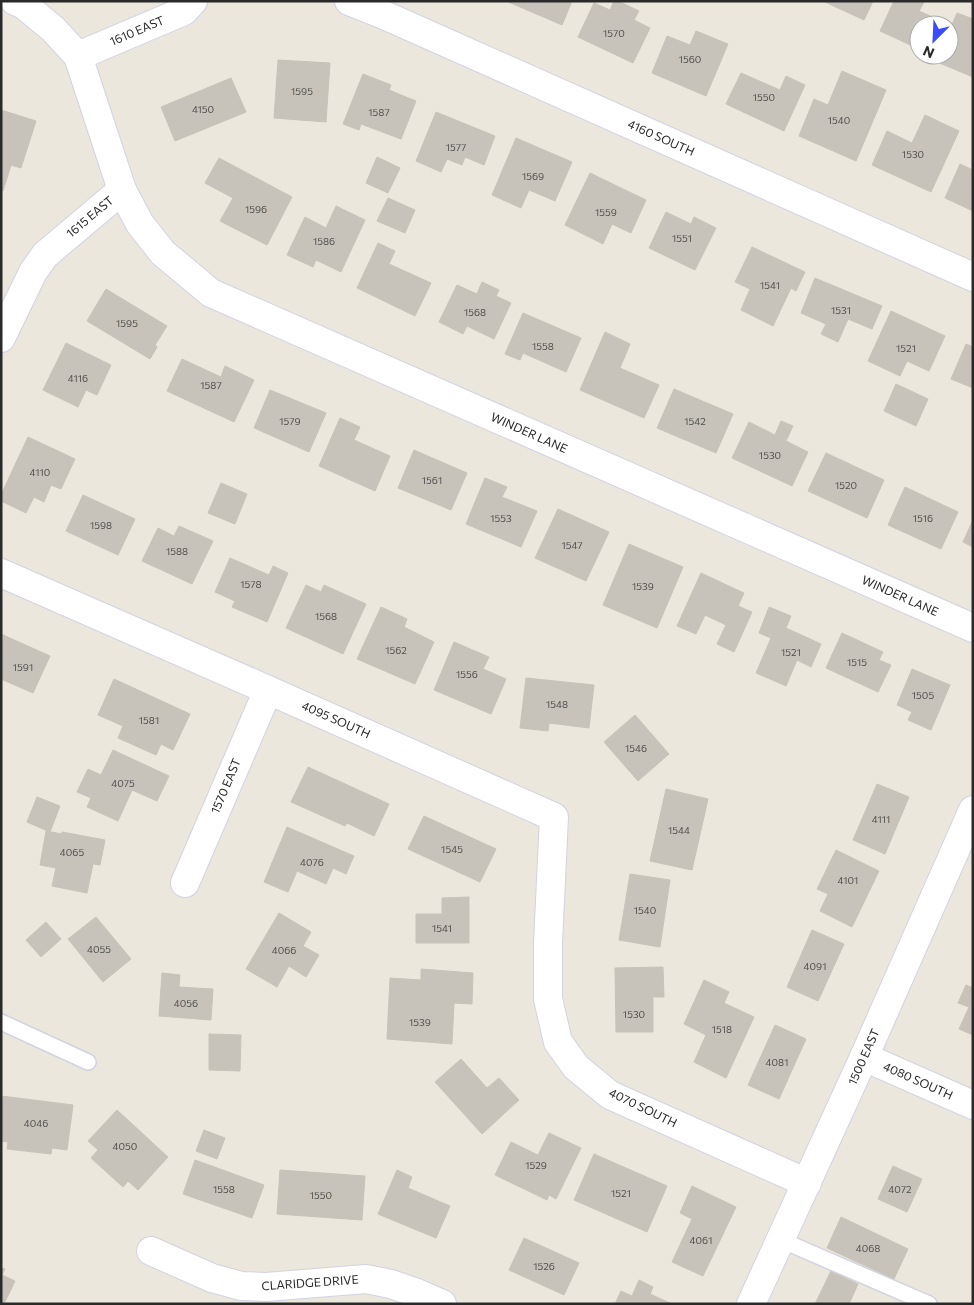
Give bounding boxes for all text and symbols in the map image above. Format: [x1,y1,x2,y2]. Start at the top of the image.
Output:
street label: 1610 EAST [107,12,166,48]
north arrow [909,15,959,65]
house number: 1570 [603,27,625,39]
text: N [920,42,937,62]
house number: 1560 [679,53,701,65]
house number: 1595 [291,85,313,97]
house number: 1550 [753,91,775,103]
house number: 4150 [192,103,214,115]
house number: 1587 [368,106,390,118]
house number: 1540 [828,114,850,126]
street label: 4160 SOUTH [626,116,697,158]
house number: 1577 [446,141,466,153]
house number: 1530 [902,148,924,160]
house number: 1569 [522,170,544,182]
street label: 1615 EAST [63,192,116,240]
house number: 1596 [245,203,267,215]
house number: 1559 [595,206,617,218]
house number: 1551 [672,232,692,244]
house number: 1586 [313,235,335,247]
house number: 1541 [760,279,780,291]
house number: 1531 [831,304,851,316]
house number: 1568 [464,306,486,318]
house number: 1595 [116,317,138,329]
house number: 1558 [532,340,554,352]
house number: 1521 [896,342,916,354]
house number: 4116 [68,372,88,384]
house number: 1587 [200,379,222,391]
street label: WINDER LANE [489,409,570,455]
house number: 1579 [279,415,301,427]
house number: 1542 [684,415,706,427]
house number: 1530 [759,449,781,461]
house number: 4110 [30,466,50,478]
house number: 1561 [422,474,442,486]
house number: 1520 [835,479,857,491]
house number: 1553 [490,512,512,524]
house number: 1516 [913,512,933,524]
house number: 1598 [90,519,112,531]
house number: 1547 [561,539,583,551]
house number: 1588 [166,545,188,557]
street label: WINDER LANE [860,572,941,618]
house number: 1578 [240,578,262,590]
house number: 1539 [632,580,654,592]
house number: 1568 [315,610,337,622]
house number: 1562 [385,644,407,656]
house number: 1521 [781,646,801,658]
house number: 1515 [847,656,867,668]
house number: 1591 [13,661,33,673]
house number: 1556 [456,668,478,680]
house number: 1505 [912,689,934,701]
street label: 4095 SOUTH [300,698,373,740]
house number: 1548 [546,698,568,710]
house number: 1581 [139,714,159,726]
house number: 1546 [625,742,647,754]
street label: 1570 EAST [207,756,243,815]
house number: 4075 [111,777,135,789]
house number: 4111 [872,813,890,825]
house number: 1544 [668,824,690,836]
house number: 1545 [441,843,463,855]
house number: 4065 [60,846,84,858]
house number: 4076 [300,856,324,868]
house number: 4101 [838,874,858,886]
house number: 1540 [634,904,656,916]
house number: 1541 [432,922,452,934]
house number: 4055 [87,943,111,955]
house number: 4066 [272,944,296,956]
house number: 4091 [804,960,826,972]
house number: 4056 [174,997,198,1009]
house number: 1530 [623,1008,645,1020]
house number: 1539 [409,1016,431,1028]
house number: 1518 [712,1023,732,1035]
street label: 1500 EAST [844,1026,882,1087]
house number: 4081 [766,1056,788,1068]
street label: 4080 SOUTH [881,1058,955,1102]
street label: 4070 SOUTH [607,1085,680,1130]
house number: 4046 [24,1117,48,1129]
house number: 4050 [113,1140,137,1152]
house number: 1529 [525,1159,547,1171]
house number: 1558 [213,1183,235,1195]
house number: 4072 [888,1183,912,1195]
house number: 1521 [611,1187,631,1199]
house number: 1550 [310,1189,332,1201]
house number: 4061 [690,1234,712,1246]
house number: 4068 [856,1242,880,1254]
house number: 1526 [533,1260,555,1272]
street label: CLARIDGE DRIVE [261,1272,359,1292]

